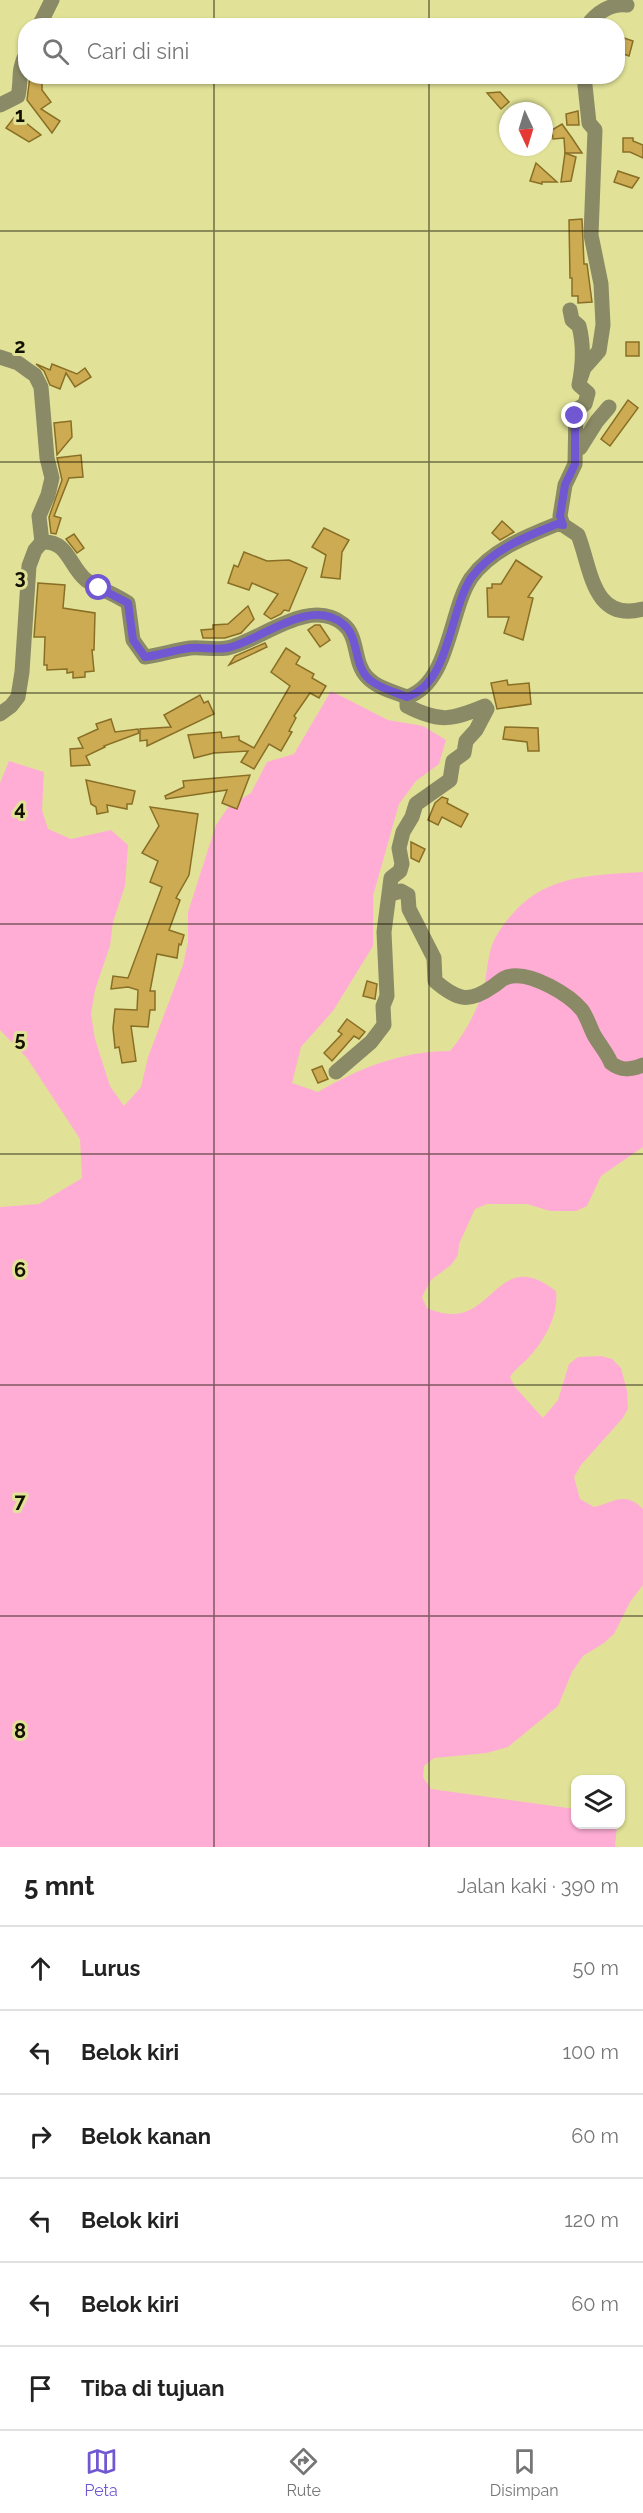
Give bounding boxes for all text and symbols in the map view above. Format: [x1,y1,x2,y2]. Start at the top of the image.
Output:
search box [18,18,625,84]
icon: search [39,35,72,68]
text: Cari di sini [87,38,189,64]
north arrow [499,102,553,156]
text: 1 [15,103,25,127]
text: 2 [14,334,26,358]
route end [561,402,587,428]
text: 3 [14,565,26,589]
route start [85,574,111,600]
text: 4 [14,796,26,820]
text: 5 [14,1027,26,1051]
text: 6 [14,1258,26,1282]
text: 7 [14,1489,26,1513]
text: 8 [14,1719,26,1743]
map controls [571,1775,625,1829]
button: layers [571,1775,625,1829]
text: 5 mnt [24,1871,94,1901]
text: Jalan kaki · 390 m [457,1874,619,1898]
icon: ahead [24,1952,57,1985]
text: Lurus [81,1955,140,1981]
text: 50 m [572,1956,619,1980]
icon: left [24,2036,57,2069]
text: Belok kiri [81,2039,179,2065]
text: 100 m [562,2040,619,2064]
icon: right [24,2120,57,2153]
text: Belok kanan [81,2123,211,2149]
text: 60 m [571,2124,619,2148]
icon: left [24,2204,57,2237]
text: Belok kiri [81,2207,179,2233]
text: 120 m [564,2208,619,2232]
icon: left [24,2288,57,2321]
text: Belok kiri [81,2291,179,2317]
text: 60 m [571,2292,619,2316]
icon: arrive [24,2372,57,2405]
text: Tiba di tujuan [81,2375,224,2401]
tab: Peta [84,2445,118,2500]
tab: Rute [286,2445,321,2500]
tab: Disimpan [490,2445,559,2500]

